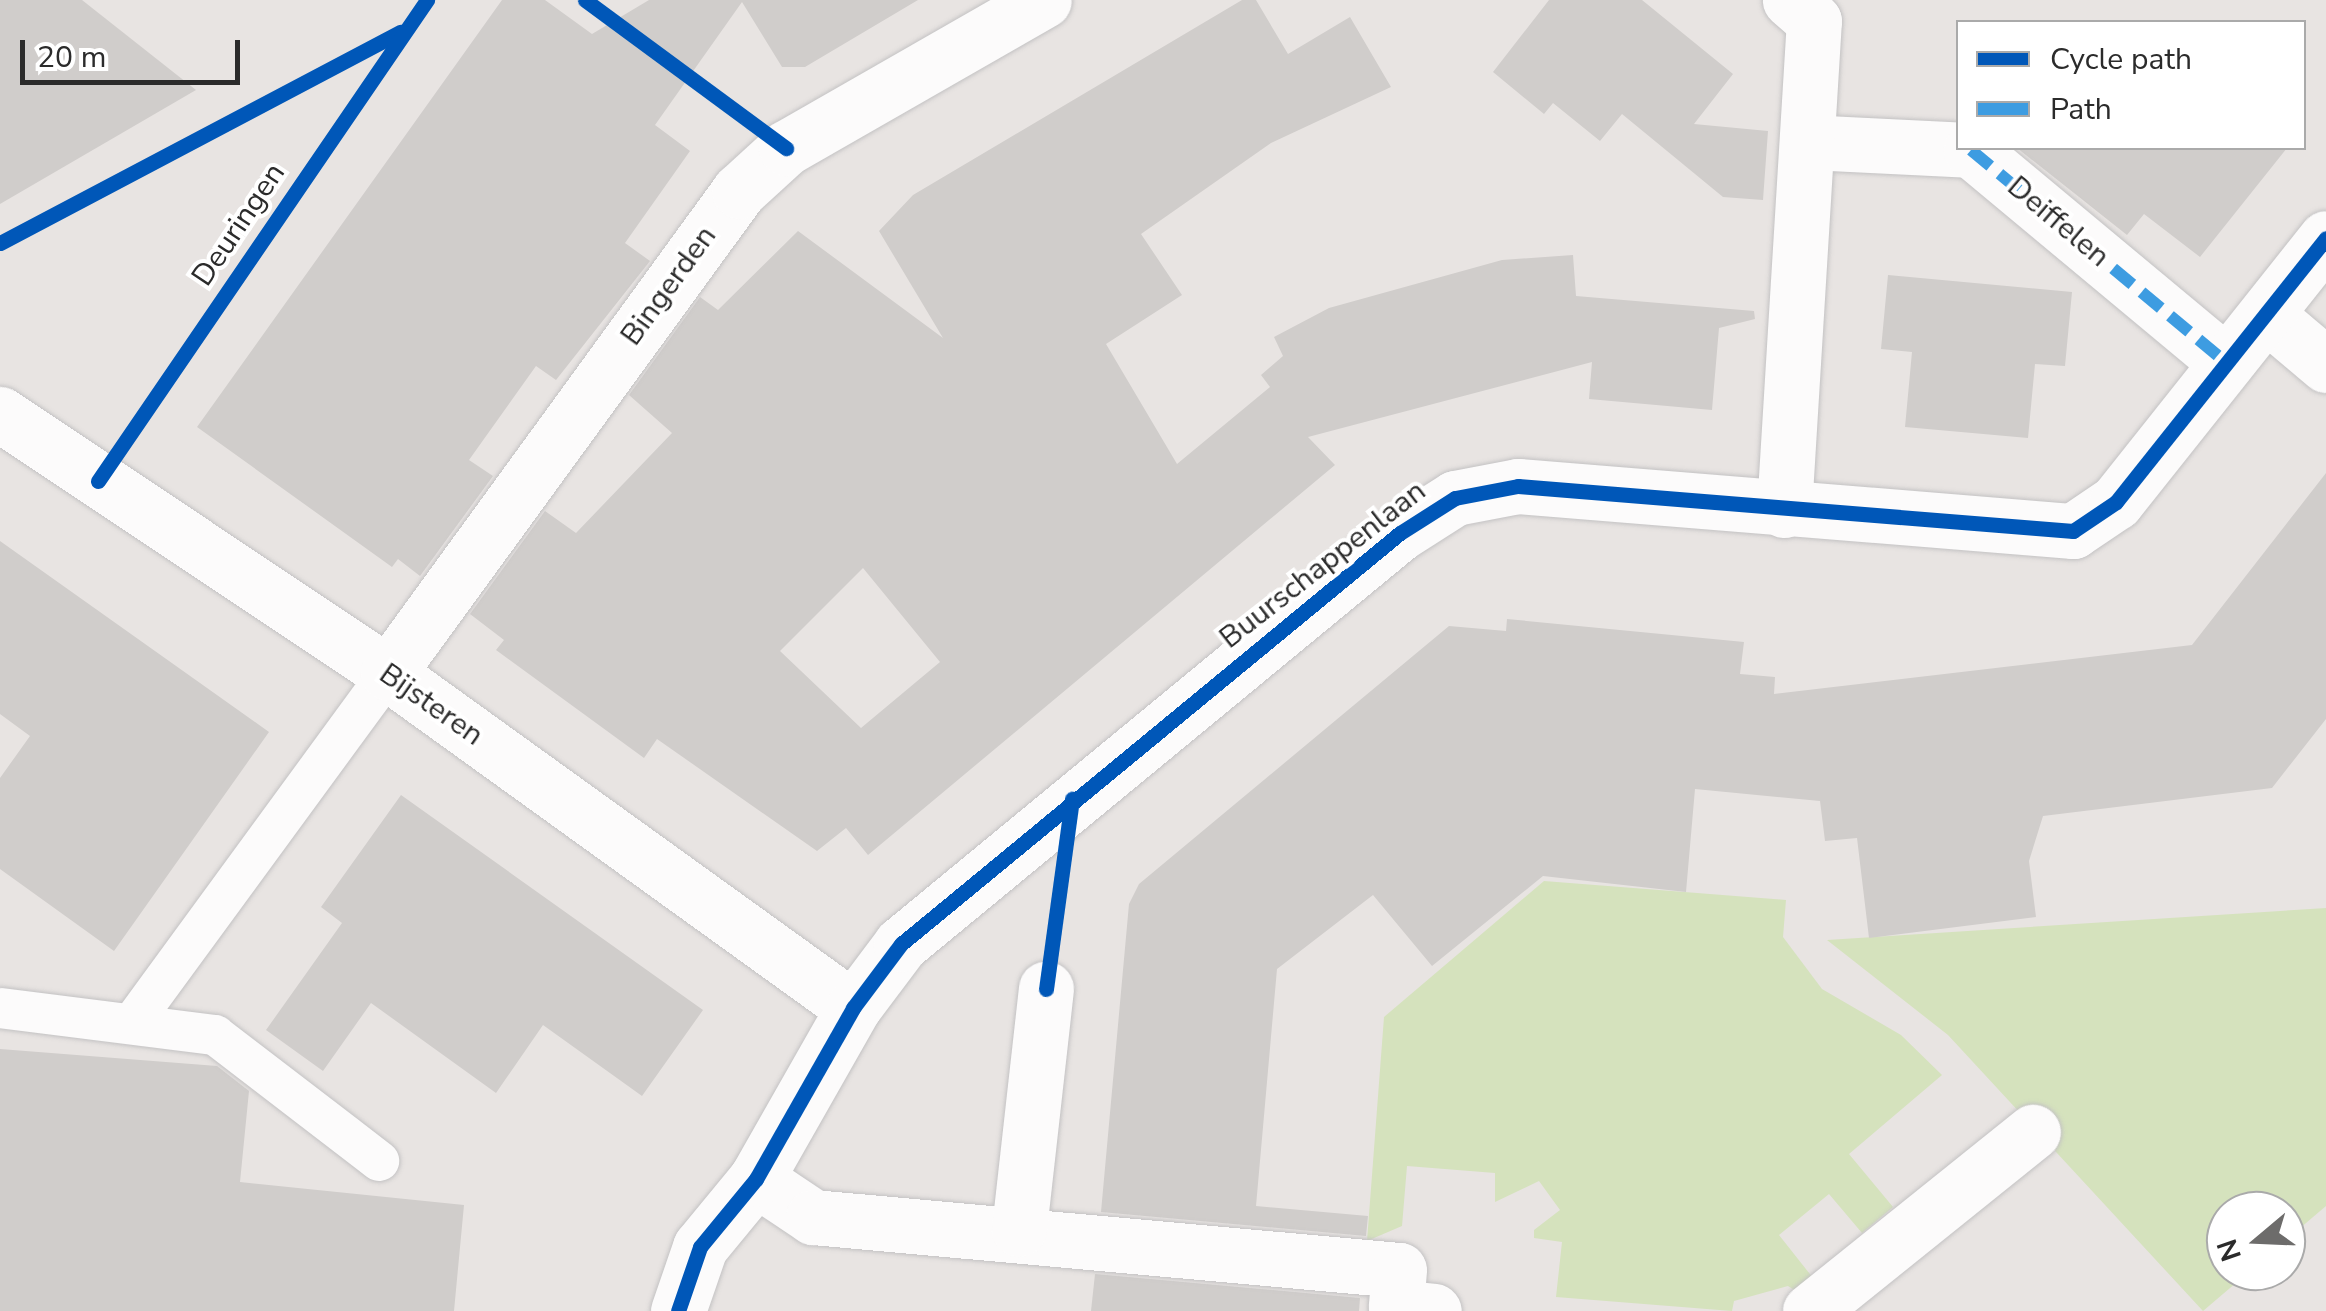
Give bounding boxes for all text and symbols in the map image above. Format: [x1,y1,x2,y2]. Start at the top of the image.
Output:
scale bar [25,20,245,82]
legend [1956,20,2306,150]
text: 20 m [37,37,106,78]
text: Cycle path [2050,39,2192,80]
text: Path [2050,89,2112,130]
street label: Deuringen [185,157,293,293]
street label: Deiffelen [2000,169,2116,275]
street label: Bingerden [614,219,724,353]
street label: Buurschappenlaan [1213,473,1433,657]
street label: Bijsteren [372,656,490,754]
north arrow [2206,1191,2306,1291]
text: N [2208,1234,2251,1266]

